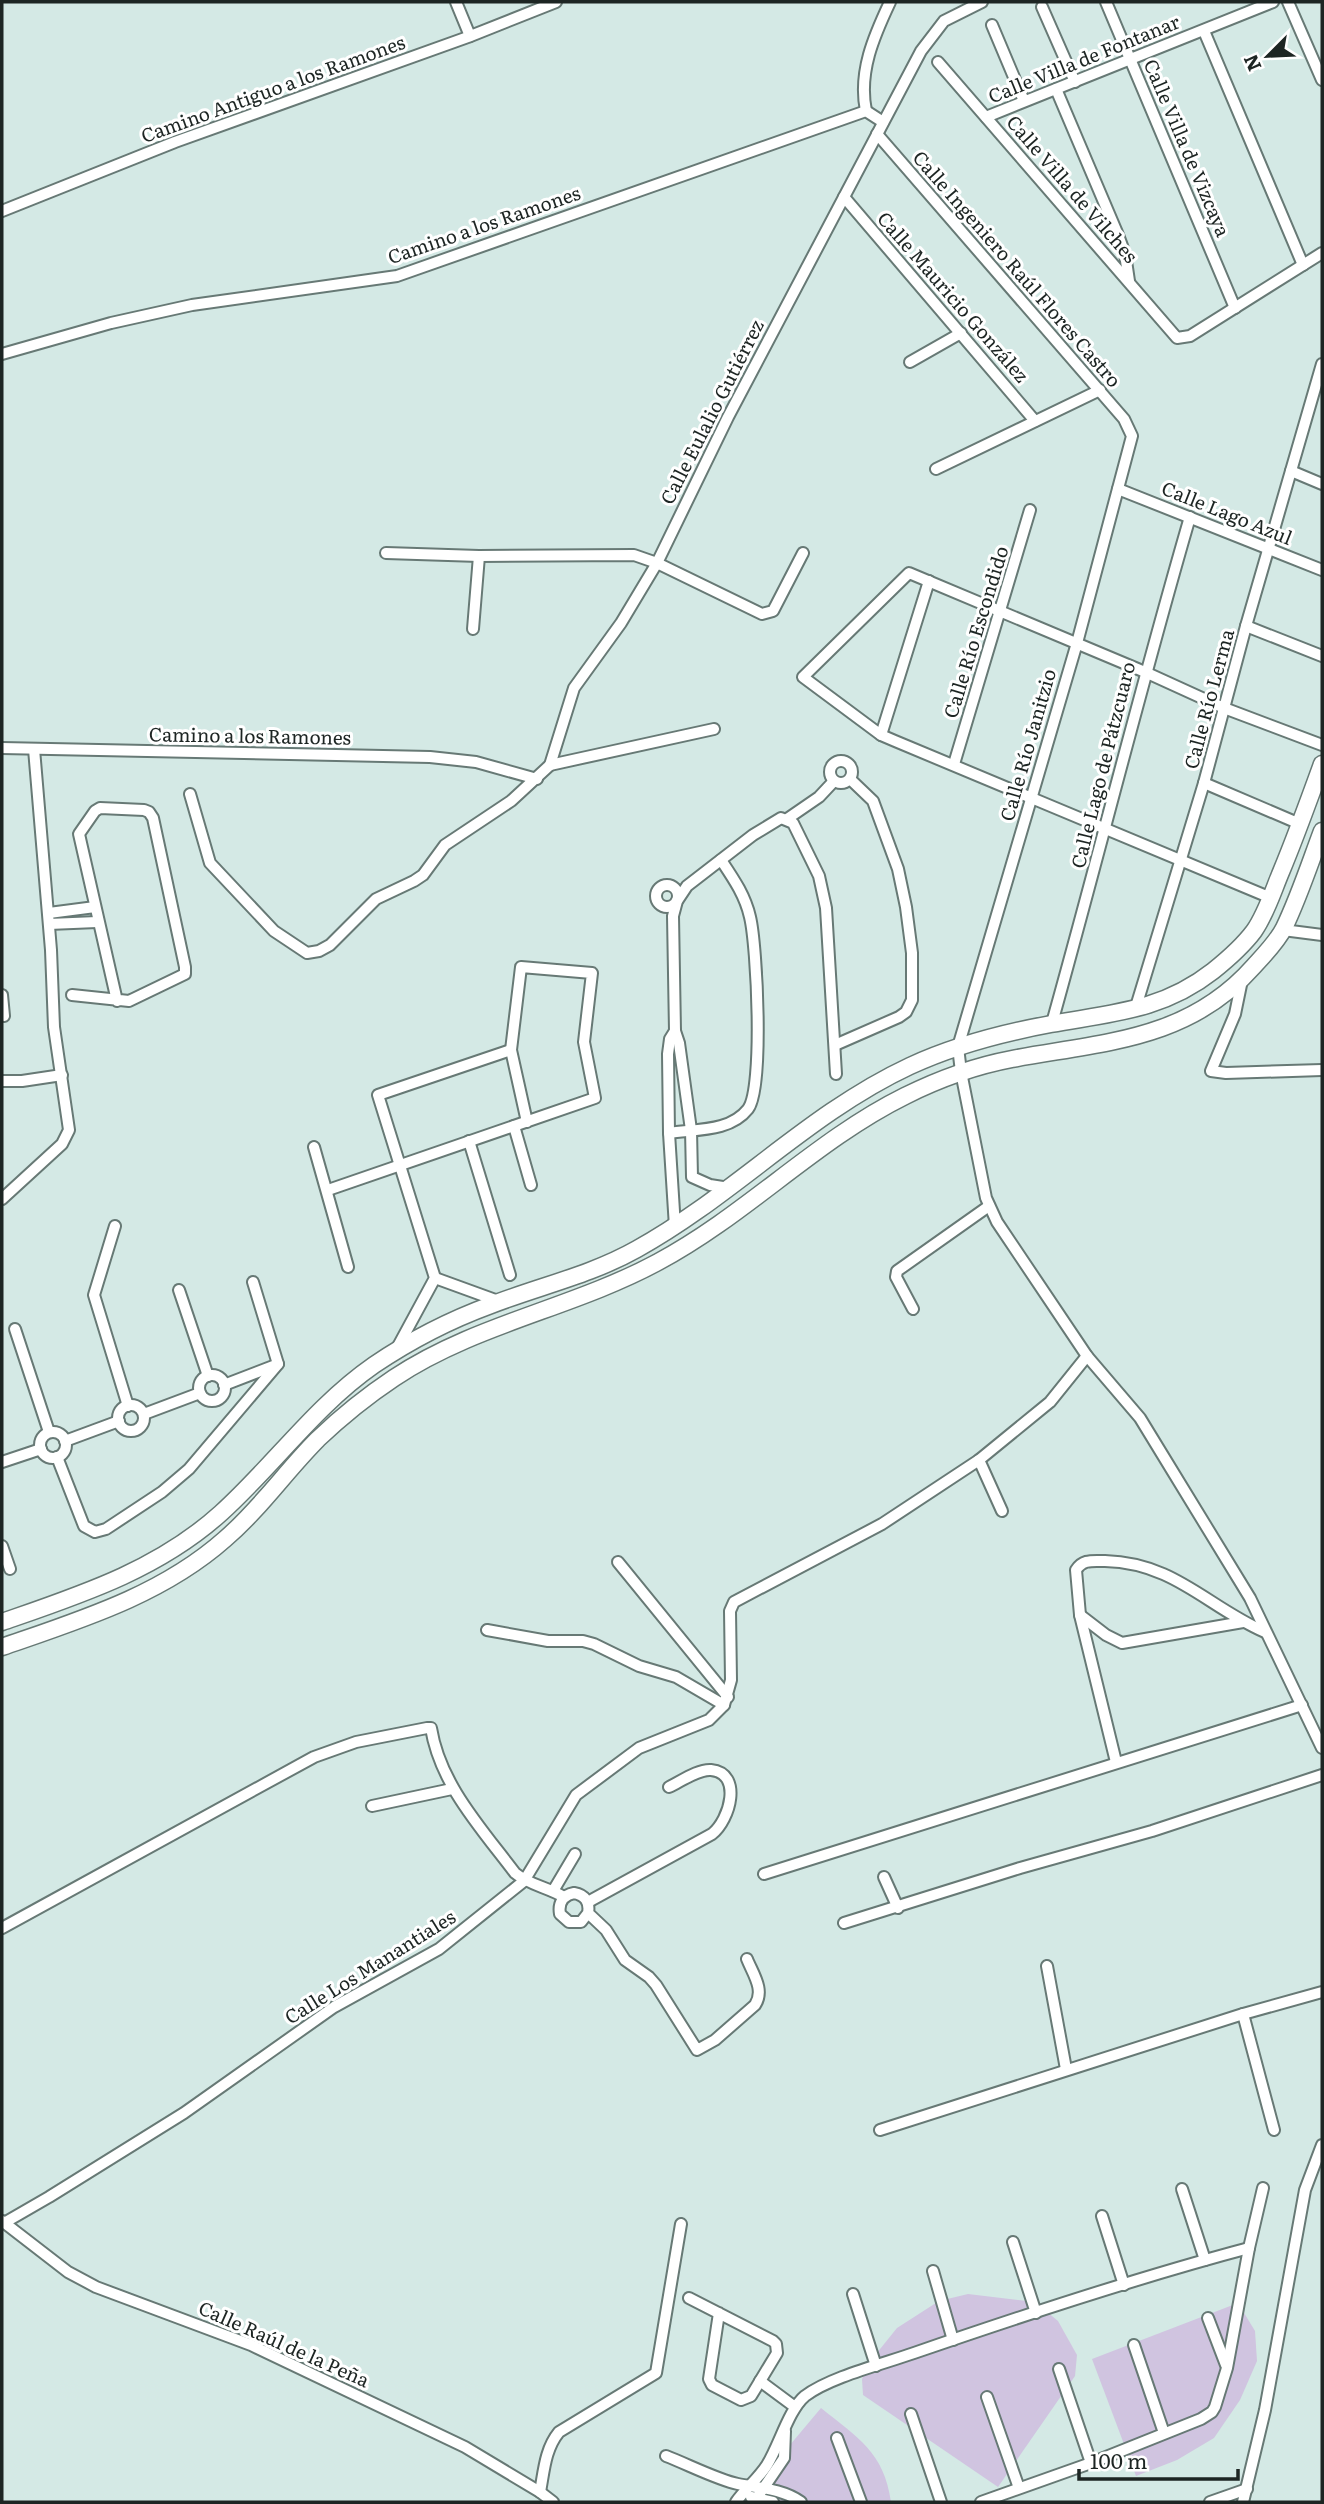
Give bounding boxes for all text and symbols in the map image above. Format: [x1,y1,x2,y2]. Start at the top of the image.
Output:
street label: Calle Villa de Fontanar [984,7,1184,109]
north arrow [1233,21,1303,91]
street label: Camino Antiguo a los Ramones [137,27,409,149]
text: N [1236,50,1268,76]
street label: Calle Villa de Vizcaya [1138,55,1238,241]
street label: Calle Villa de Vilches [1001,108,1145,269]
street label: Calle Ingeniero Raúl Flores Castro [907,144,1129,393]
street label: Camino a los Ramones [384,178,584,270]
street label: Calle Mauricio González [872,205,1036,388]
street label: Calle Eulalio Gutiérrez [652,314,770,509]
street label: Calle Lago Azul [1158,473,1297,551]
street label: Calle Río Escondido [936,542,1015,721]
street label: Calle Río Lerma [1176,625,1240,772]
street label: Calle Lago de Pátzcuaro [1063,659,1141,871]
street label: Calle Río Janitzio [992,665,1062,824]
street label: Camino a los Ramones [149,719,352,751]
street label: Calle Los Manantiales [279,1902,461,2030]
street label: Calle Raúl de la Peña [194,2293,375,2394]
scale bar [1079,2438,1238,2482]
text: 100 m [1090,2444,1147,2475]

